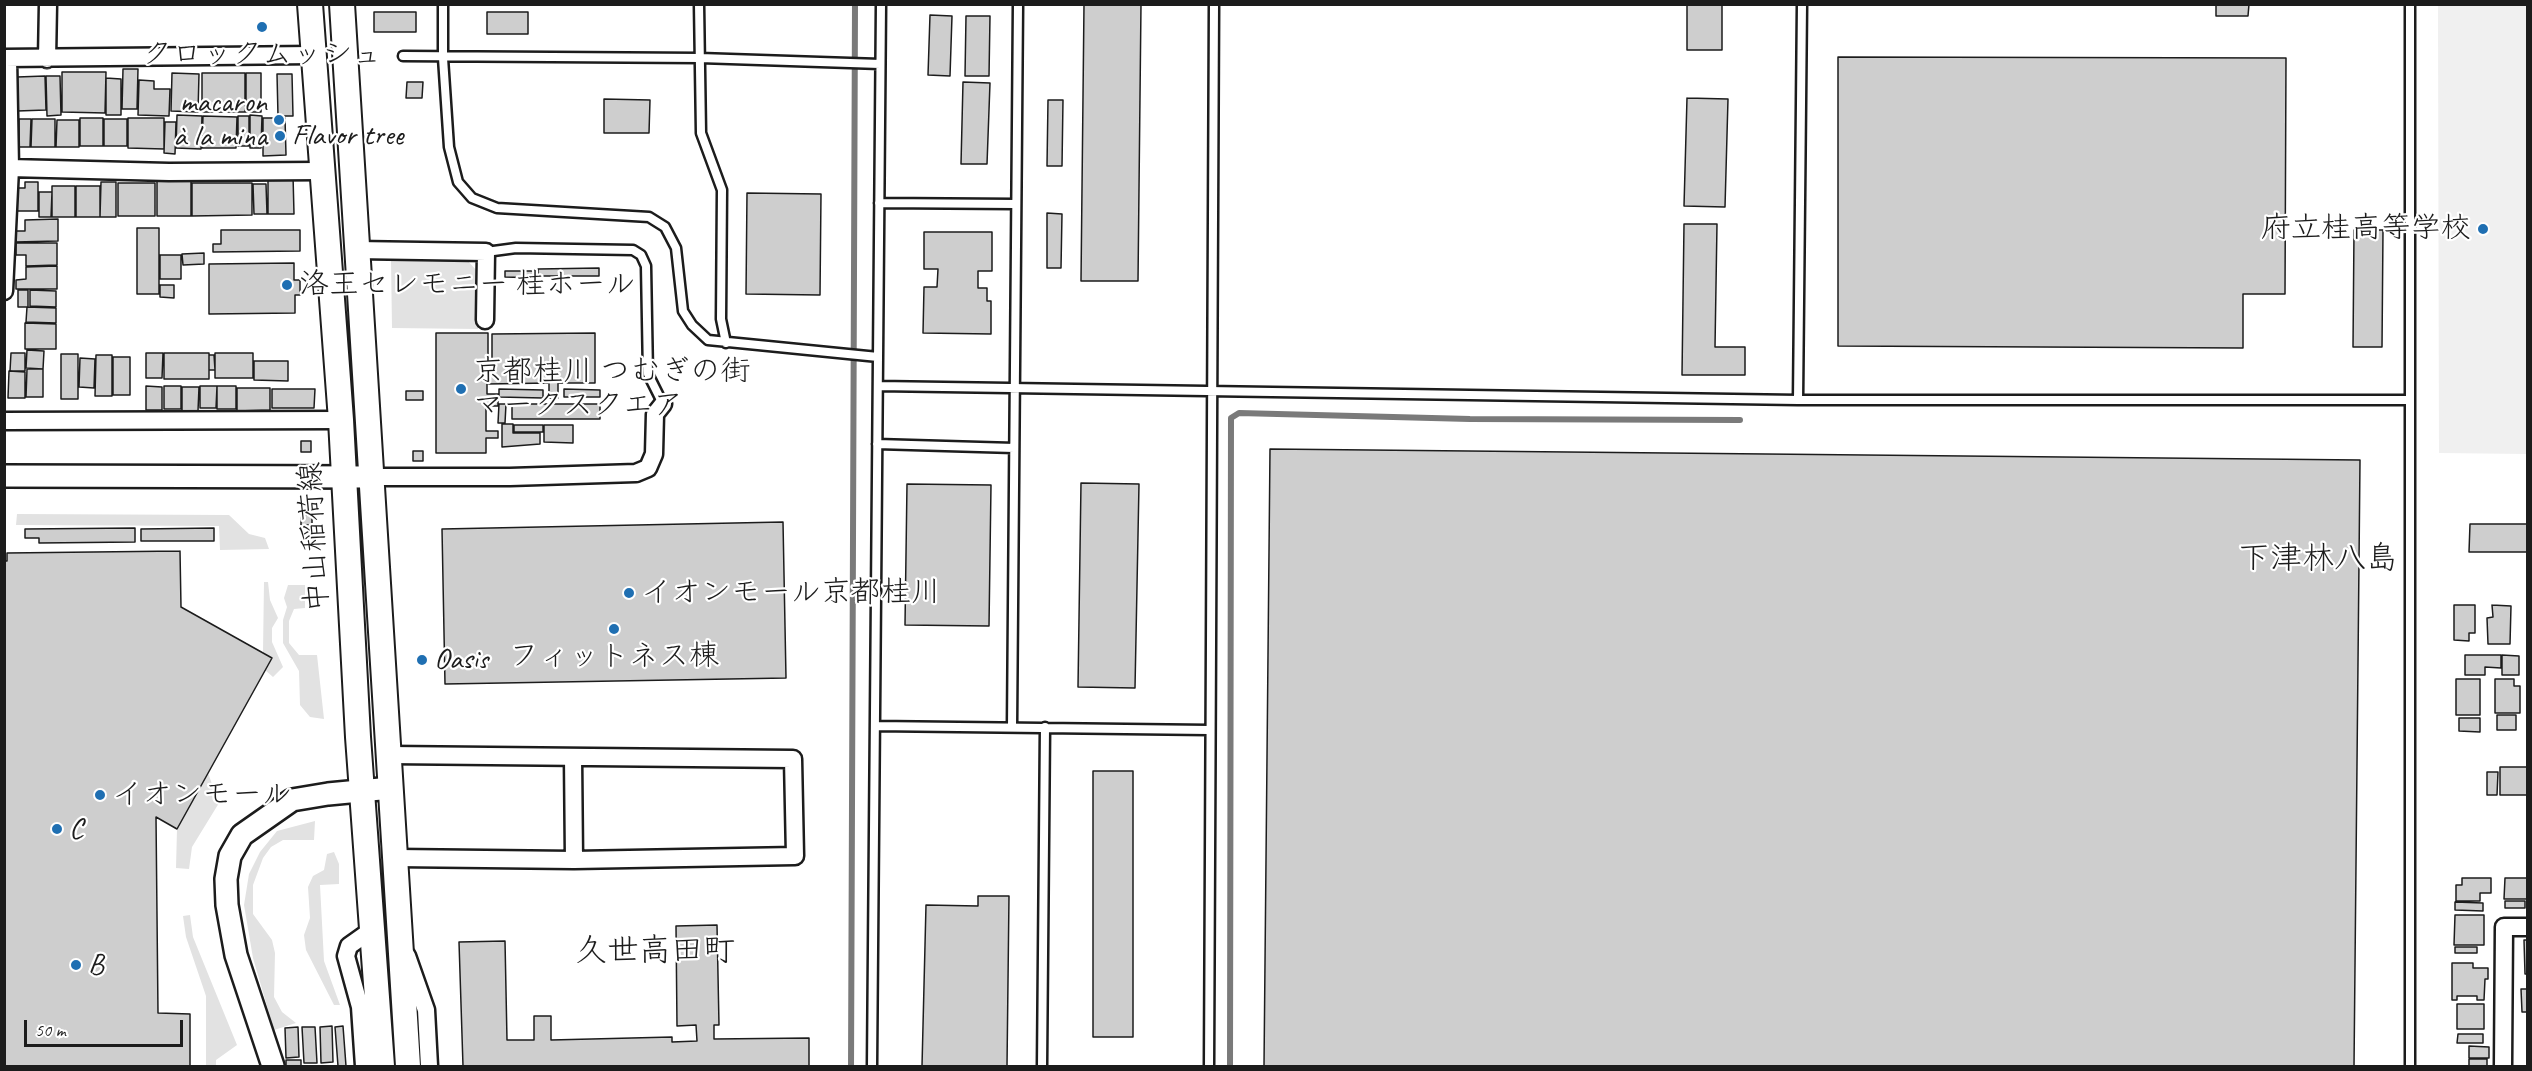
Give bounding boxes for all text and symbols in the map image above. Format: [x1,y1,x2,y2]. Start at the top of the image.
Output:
marker: クロックムッシュ [255,20,269,34]
place label: クロックムッシュ [142,37,382,73]
place label: macaron à la mina [173,85,267,156]
marker: macaron à la mina [272,113,286,127]
place label: Flavor tree [292,118,403,154]
marker: Flavor tree [273,129,287,143]
place label: 府立桂高等学校 [2261,211,2471,247]
marker: 府立桂高等学校 [2476,222,2490,236]
place label: 洛王セレモニー 桂ホール [299,267,636,303]
marker: 洛王セレモニー 桂ホール [280,278,294,292]
place label: 京都桂川 つむぎの街 マークスクエア [473,354,750,424]
marker: 京都桂川 つむぎの街 マークスクエア [454,382,468,396]
street label: 中山稲荷線 [293,461,337,613]
district label: 下津林八島 [2238,541,2398,579]
place label: イオンモール京都桂川 [641,575,941,611]
marker: イオンモール京都桂川 [622,586,636,600]
marker: フィットネス棟 [607,622,621,636]
place label: フィットネス棟 [509,639,719,675]
place label: Oasis [434,642,488,678]
marker: Oasis [415,653,429,667]
place label: イオンモール [112,777,292,813]
marker: イオンモール [93,788,107,802]
place label: C [69,811,83,847]
marker: C [50,822,64,836]
district label: 久世高田町 [575,933,735,971]
place label: B [88,947,104,983]
marker: B [69,958,83,972]
scale bar [27,1008,186,1046]
text: 50 m [35,1019,66,1041]

